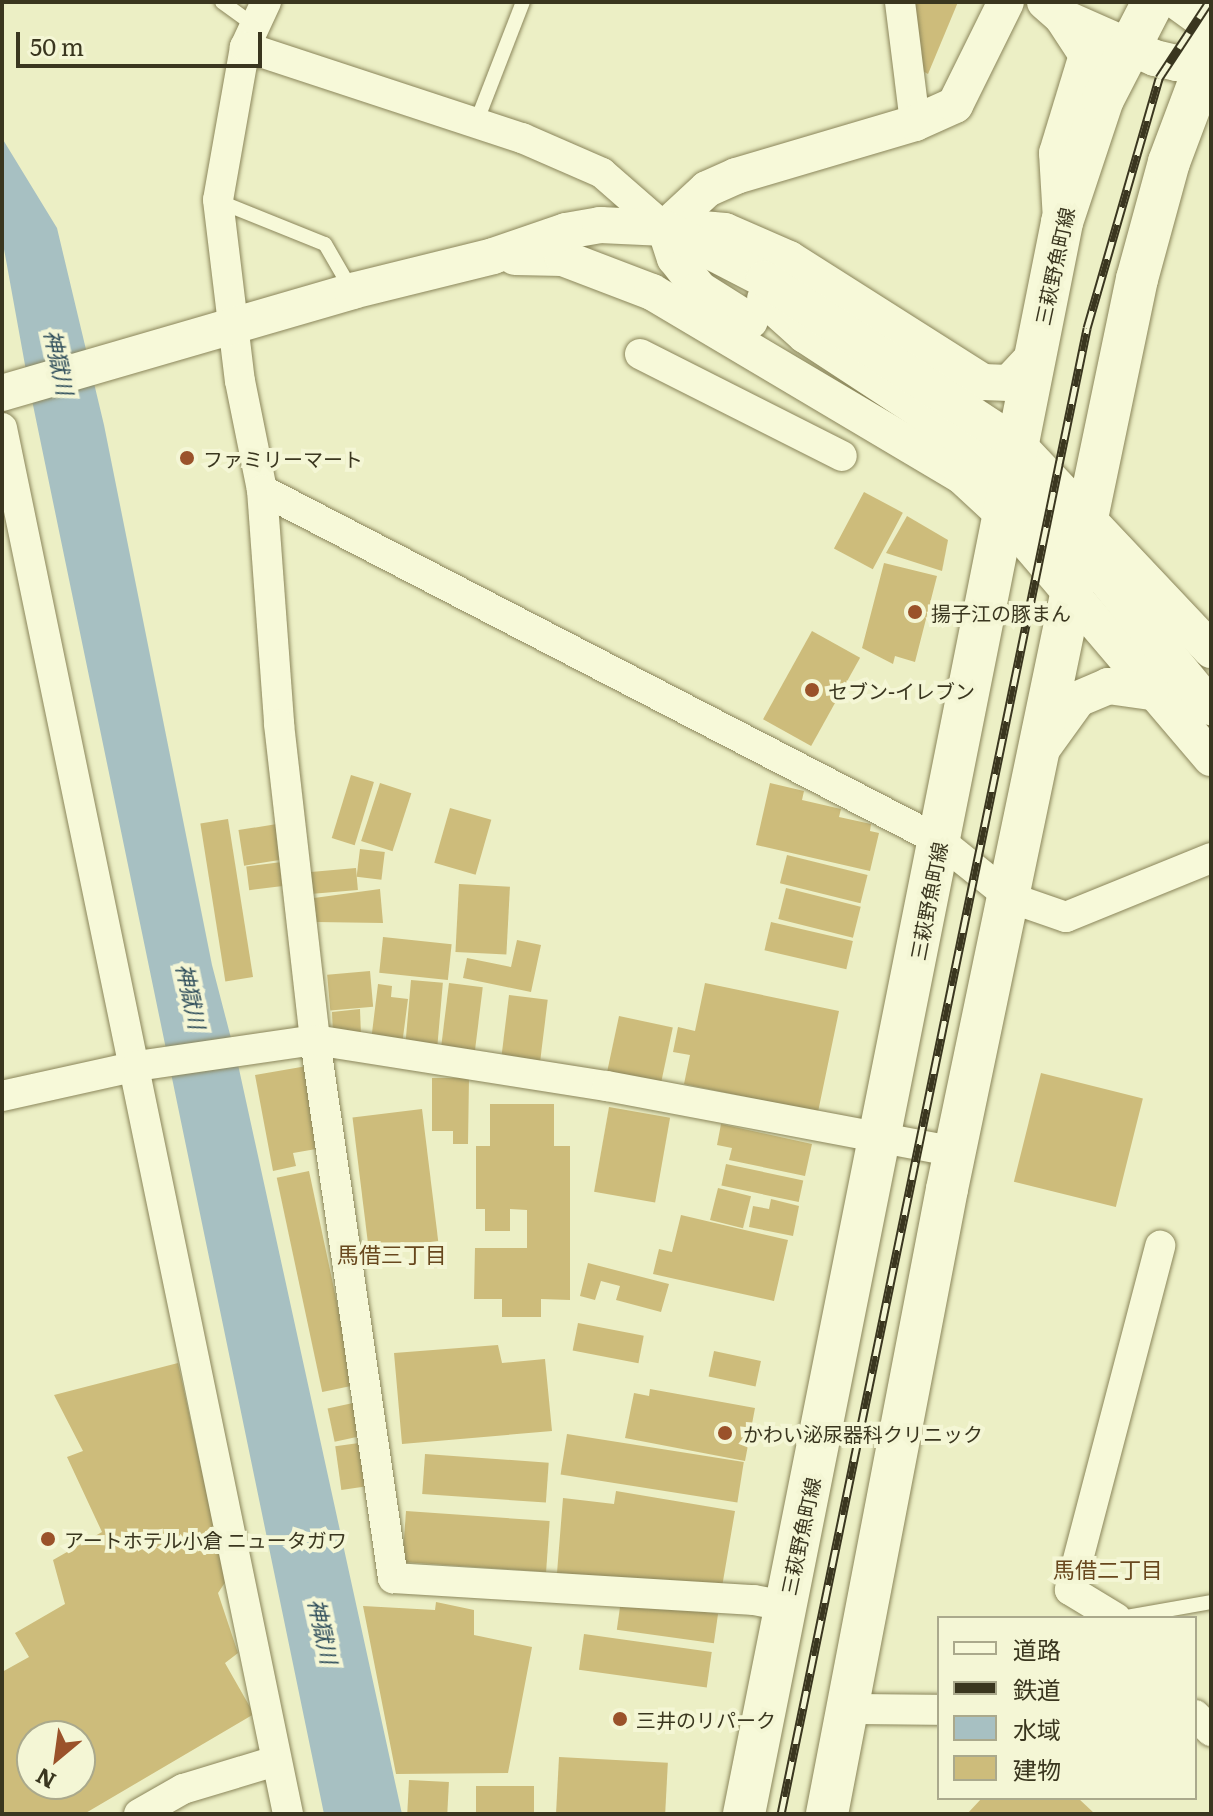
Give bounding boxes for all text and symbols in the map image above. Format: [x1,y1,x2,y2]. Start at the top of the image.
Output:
scale bar [20,16,266,66]
text: 50 m [30,28,84,63]
street label: 三萩野魚町線 [1030,205,1078,327]
water label: 神獄川 [40,327,80,397]
place label: ファミリーマート [203,446,363,470]
marker: ファミリーマート [178,449,196,467]
place label: 揚子江の豚まん [931,600,1071,624]
marker: 揚子江の豚まん [906,603,924,621]
place label: セブン-イレブン [828,678,975,702]
marker: セブン-イレブン [803,681,821,699]
street label: 三萩野魚町線 [905,840,951,962]
water label: 神獄川 [172,961,212,1031]
district label: 馬借三丁目 [337,1241,447,1267]
place label: かわい泌尿器科クリニック [743,1421,983,1445]
marker: かわい泌尿器科クリニック [714,1422,736,1444]
street label: 三萩野魚町線 [776,1475,824,1597]
place label: アートホテル小倉 ニュータガワ [64,1527,347,1551]
marker: アートホテル小倉 ニュータガワ [39,1530,57,1548]
district label: 馬借二丁目 [1053,1556,1163,1582]
water label: 神獄川 [304,1596,344,1666]
legend [937,1616,1197,1800]
text: 道路 [1013,1631,1061,1666]
text: 鉄道 [1013,1671,1061,1706]
place label: 三井のリパーク [636,1707,776,1731]
marker: 三井のリパーク [611,1710,629,1728]
text: 水域 [1013,1711,1061,1746]
north arrow [16,1720,96,1800]
text: 建物 [1013,1751,1061,1786]
text: N [29,1761,61,1799]

